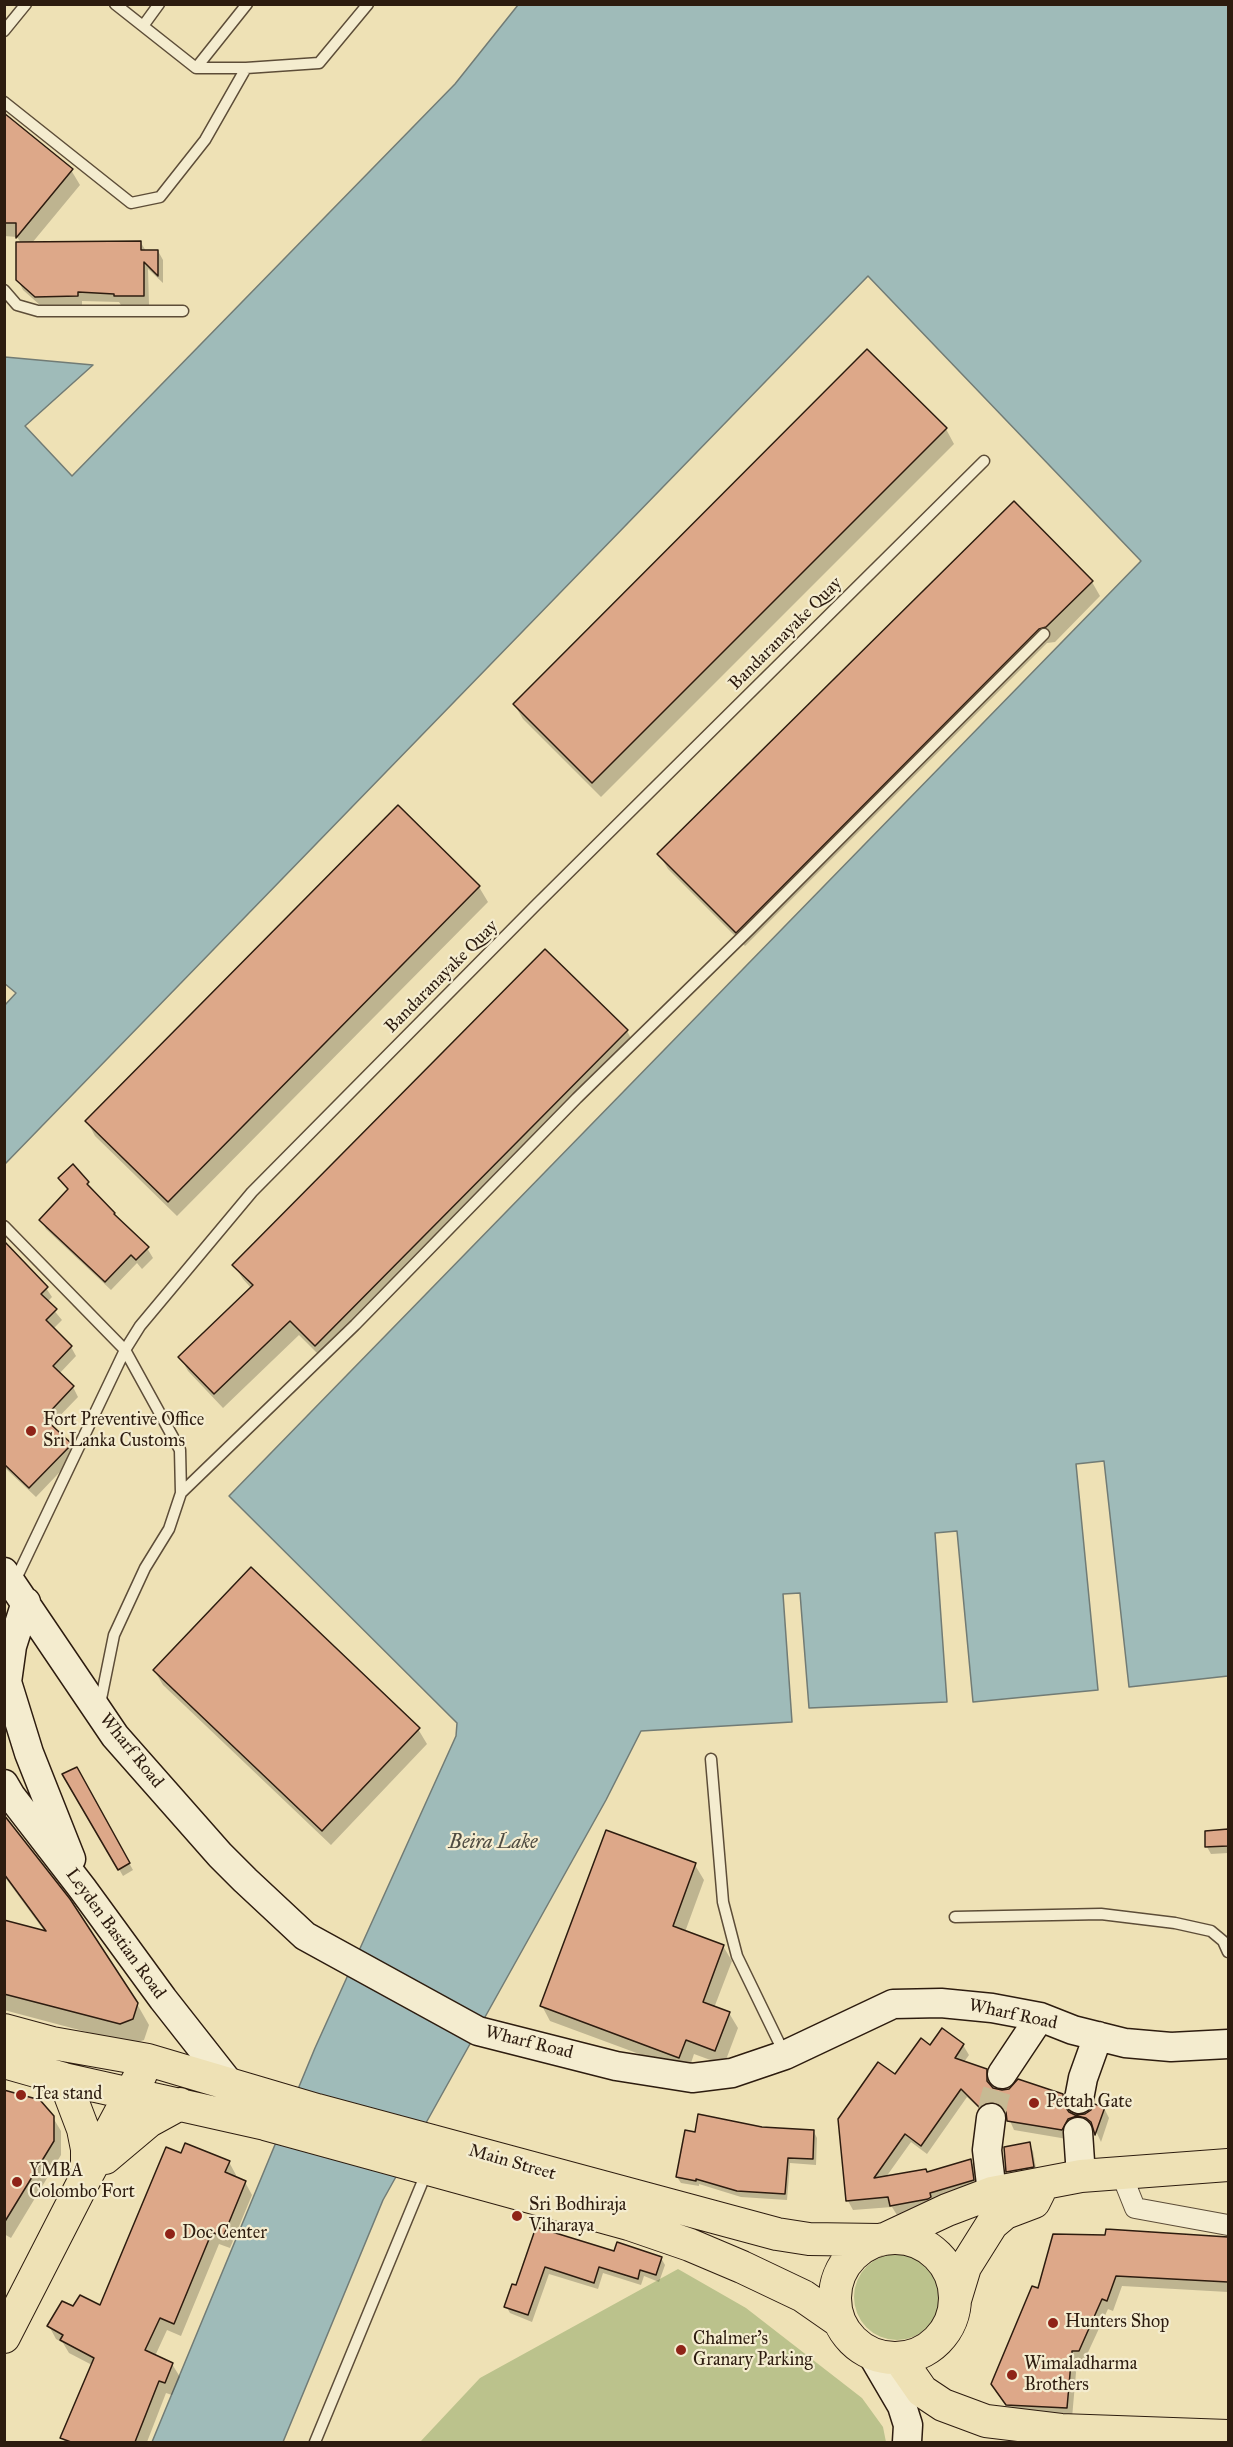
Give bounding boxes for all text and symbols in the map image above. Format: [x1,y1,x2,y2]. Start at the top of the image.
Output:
street label: Bandaranayake Quay [725,573,847,695]
street label: Bandaranayake Quay [381,916,503,1038]
place label: Fort Preventive Office Sri Lanka Customs [43,1410,204,1452]
marker: Fort Preventive Office Sri Lanka Customs [24,1424,38,1438]
street label: Wharf Road [94,1709,168,1793]
water label: Beira Lake [449,1831,537,1855]
street label: Leyden Bastian Road [60,1865,170,2003]
street label: Wharf Road [967,1995,1059,2035]
street label: Wharf Road [483,2022,575,2064]
place label: Tea stand [33,2084,102,2106]
marker: Tea stand [14,2088,28,2102]
place label: Pettah Gate [1046,2092,1132,2114]
marker: Pettah Gate [1027,2096,1041,2110]
street label: Main Street [466,2140,558,2186]
place label: YMBA Colombo Fort [29,2161,135,2204]
marker: YMBA Colombo Fort [10,2175,24,2189]
place label: Sri Bodhiraja Viharaya [529,2195,626,2238]
marker: Sri Bodhiraja Viharaya [510,2209,524,2223]
place label: Doc Center [182,2223,267,2245]
marker: Doc Center [163,2227,177,2241]
place label: Hunters Shop [1065,2312,1169,2334]
marker: Hunters Shop [1046,2316,1060,2330]
place label: Chalmer's Granary Parking [693,2329,813,2372]
marker: Chalmer's Granary Parking [674,2343,688,2357]
place label: Wimaladharma Brothers [1024,2354,1137,2396]
marker: Wimaladharma Brothers [1005,2368,1019,2382]

